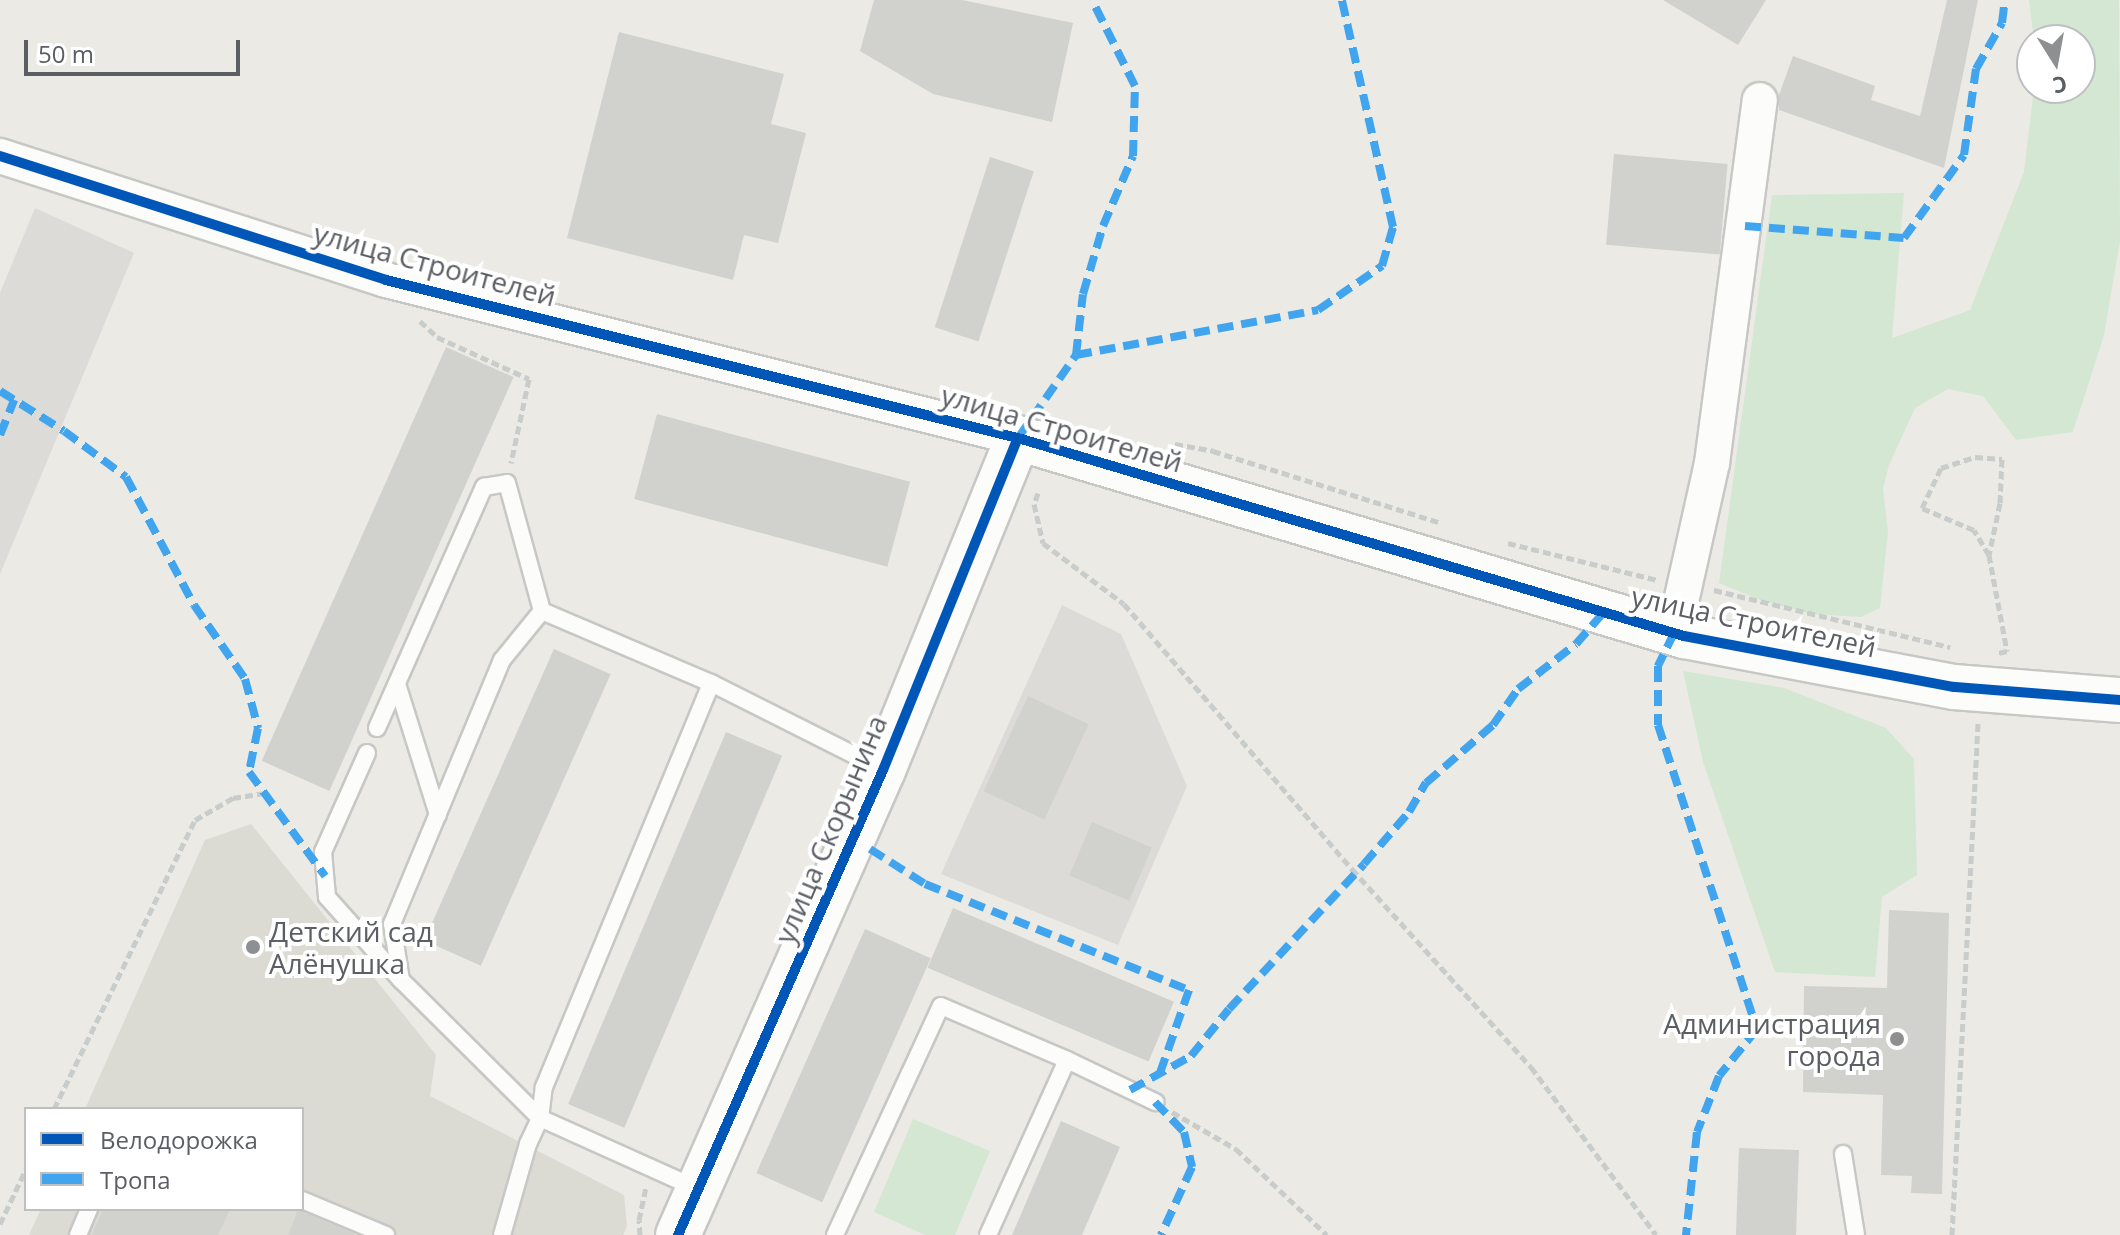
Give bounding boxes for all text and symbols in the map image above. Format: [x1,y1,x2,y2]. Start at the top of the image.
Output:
scale bar [28,24,244,74]
north arrow [2016,24,2096,104]
text: 50 m [38,37,94,70]
text: С [2050,70,2070,102]
street label: улица Строителей [310,216,560,312]
street label: улица Строителей [938,377,1186,479]
street label: улица Строителей [1629,579,1879,663]
street label: улица Скорынина [767,710,893,948]
place label: Детский сад Алёнушка [269,914,433,980]
marker: Детский сад Алёнушка [244,938,262,956]
place label: Администрация города [1663,1006,1881,1072]
marker: Администрация города [1888,1030,1906,1048]
legend [24,1107,304,1211]
text: Велодорожка [100,1123,258,1156]
text: Тропа [100,1163,171,1196]

